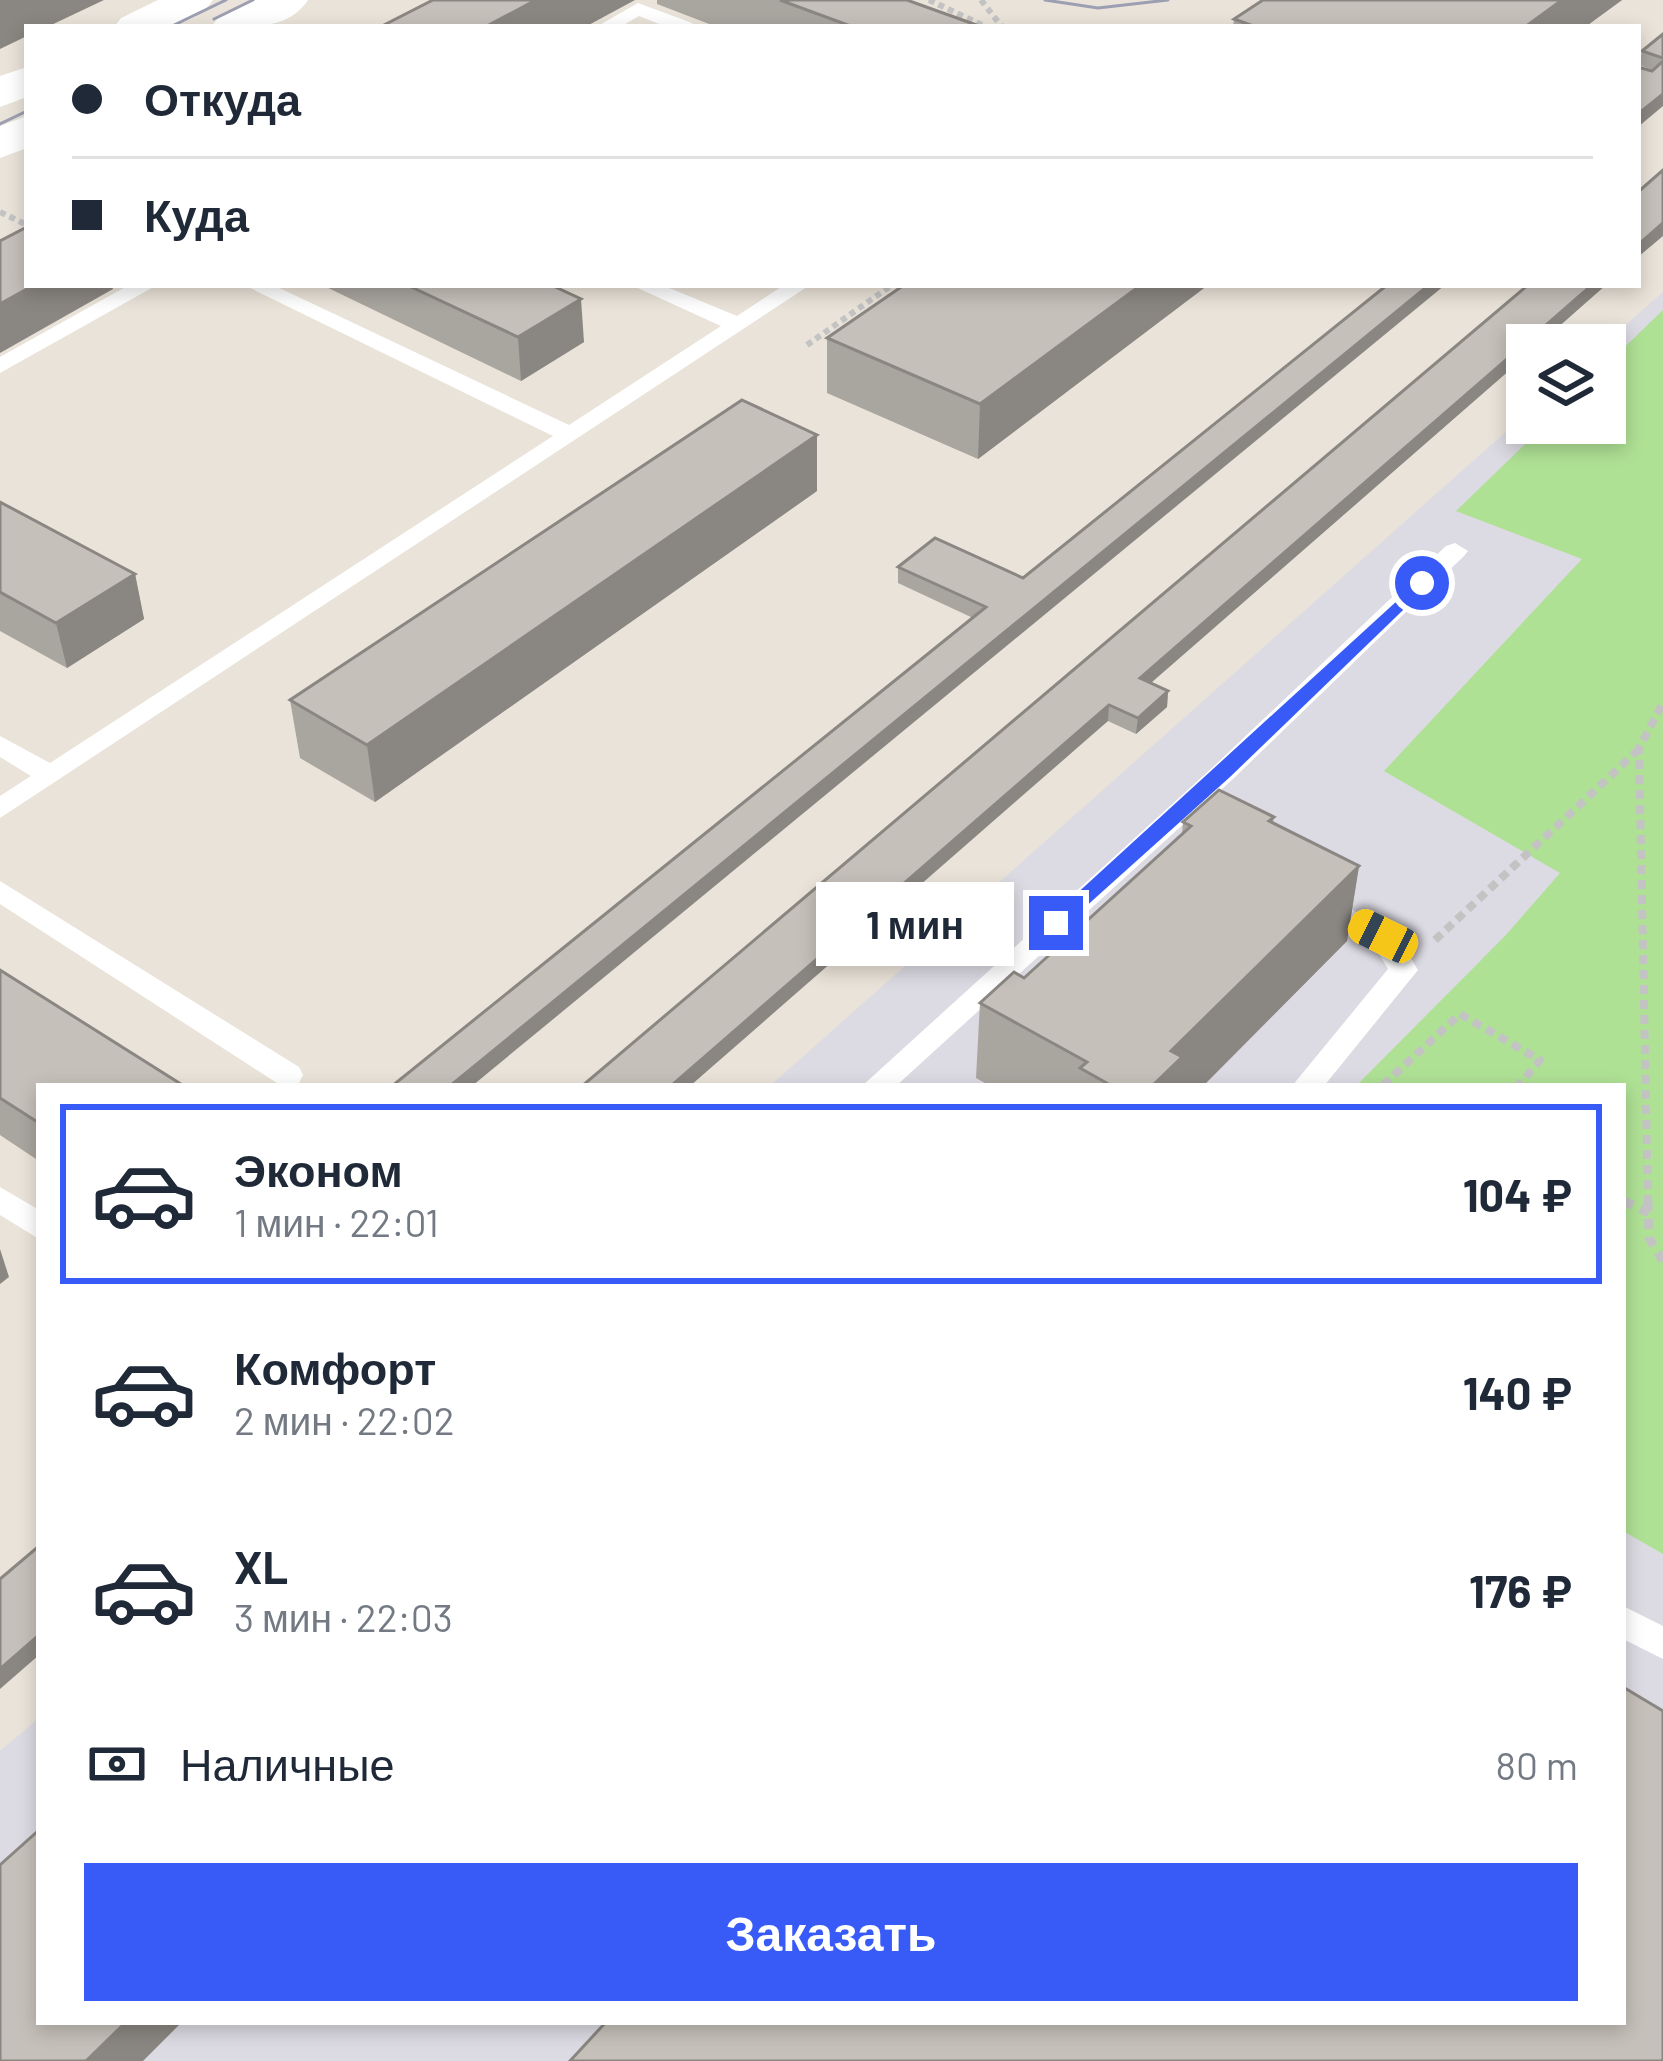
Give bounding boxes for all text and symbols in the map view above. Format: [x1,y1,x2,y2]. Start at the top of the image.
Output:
text: Откуда [144,71,301,125]
text: Куда [144,187,249,241]
map controls [1506,324,1626,444]
button: layers [1506,324,1626,444]
route start [1395,556,1449,610]
callout: 1 мин [816,881,1014,965]
route end [1029,896,1083,950]
text: 1 мин [866,900,964,947]
car [1343,904,1423,968]
icon: car [90,1140,198,1248]
text: Эконом [234,1142,403,1196]
text: 104 ₽ [1463,1167,1572,1221]
text: 1 мин · 22:01 [234,1198,439,1245]
icon: car [90,1338,198,1446]
text: Комфорт [234,1340,436,1394]
text: 140 ₽ [1463,1365,1572,1419]
text: 2 мин · 22:02 [234,1396,455,1443]
icon: car [90,1536,198,1644]
text: XL [234,1539,288,1593]
text: 176 ₽ [1469,1563,1572,1617]
text: 3 мин · 22:03 [234,1593,453,1640]
icon: cash [84,1731,150,1797]
text: Наличные [180,1736,395,1790]
text: 80 m [1496,1741,1578,1788]
button: Заказать [84,1863,1578,2001]

